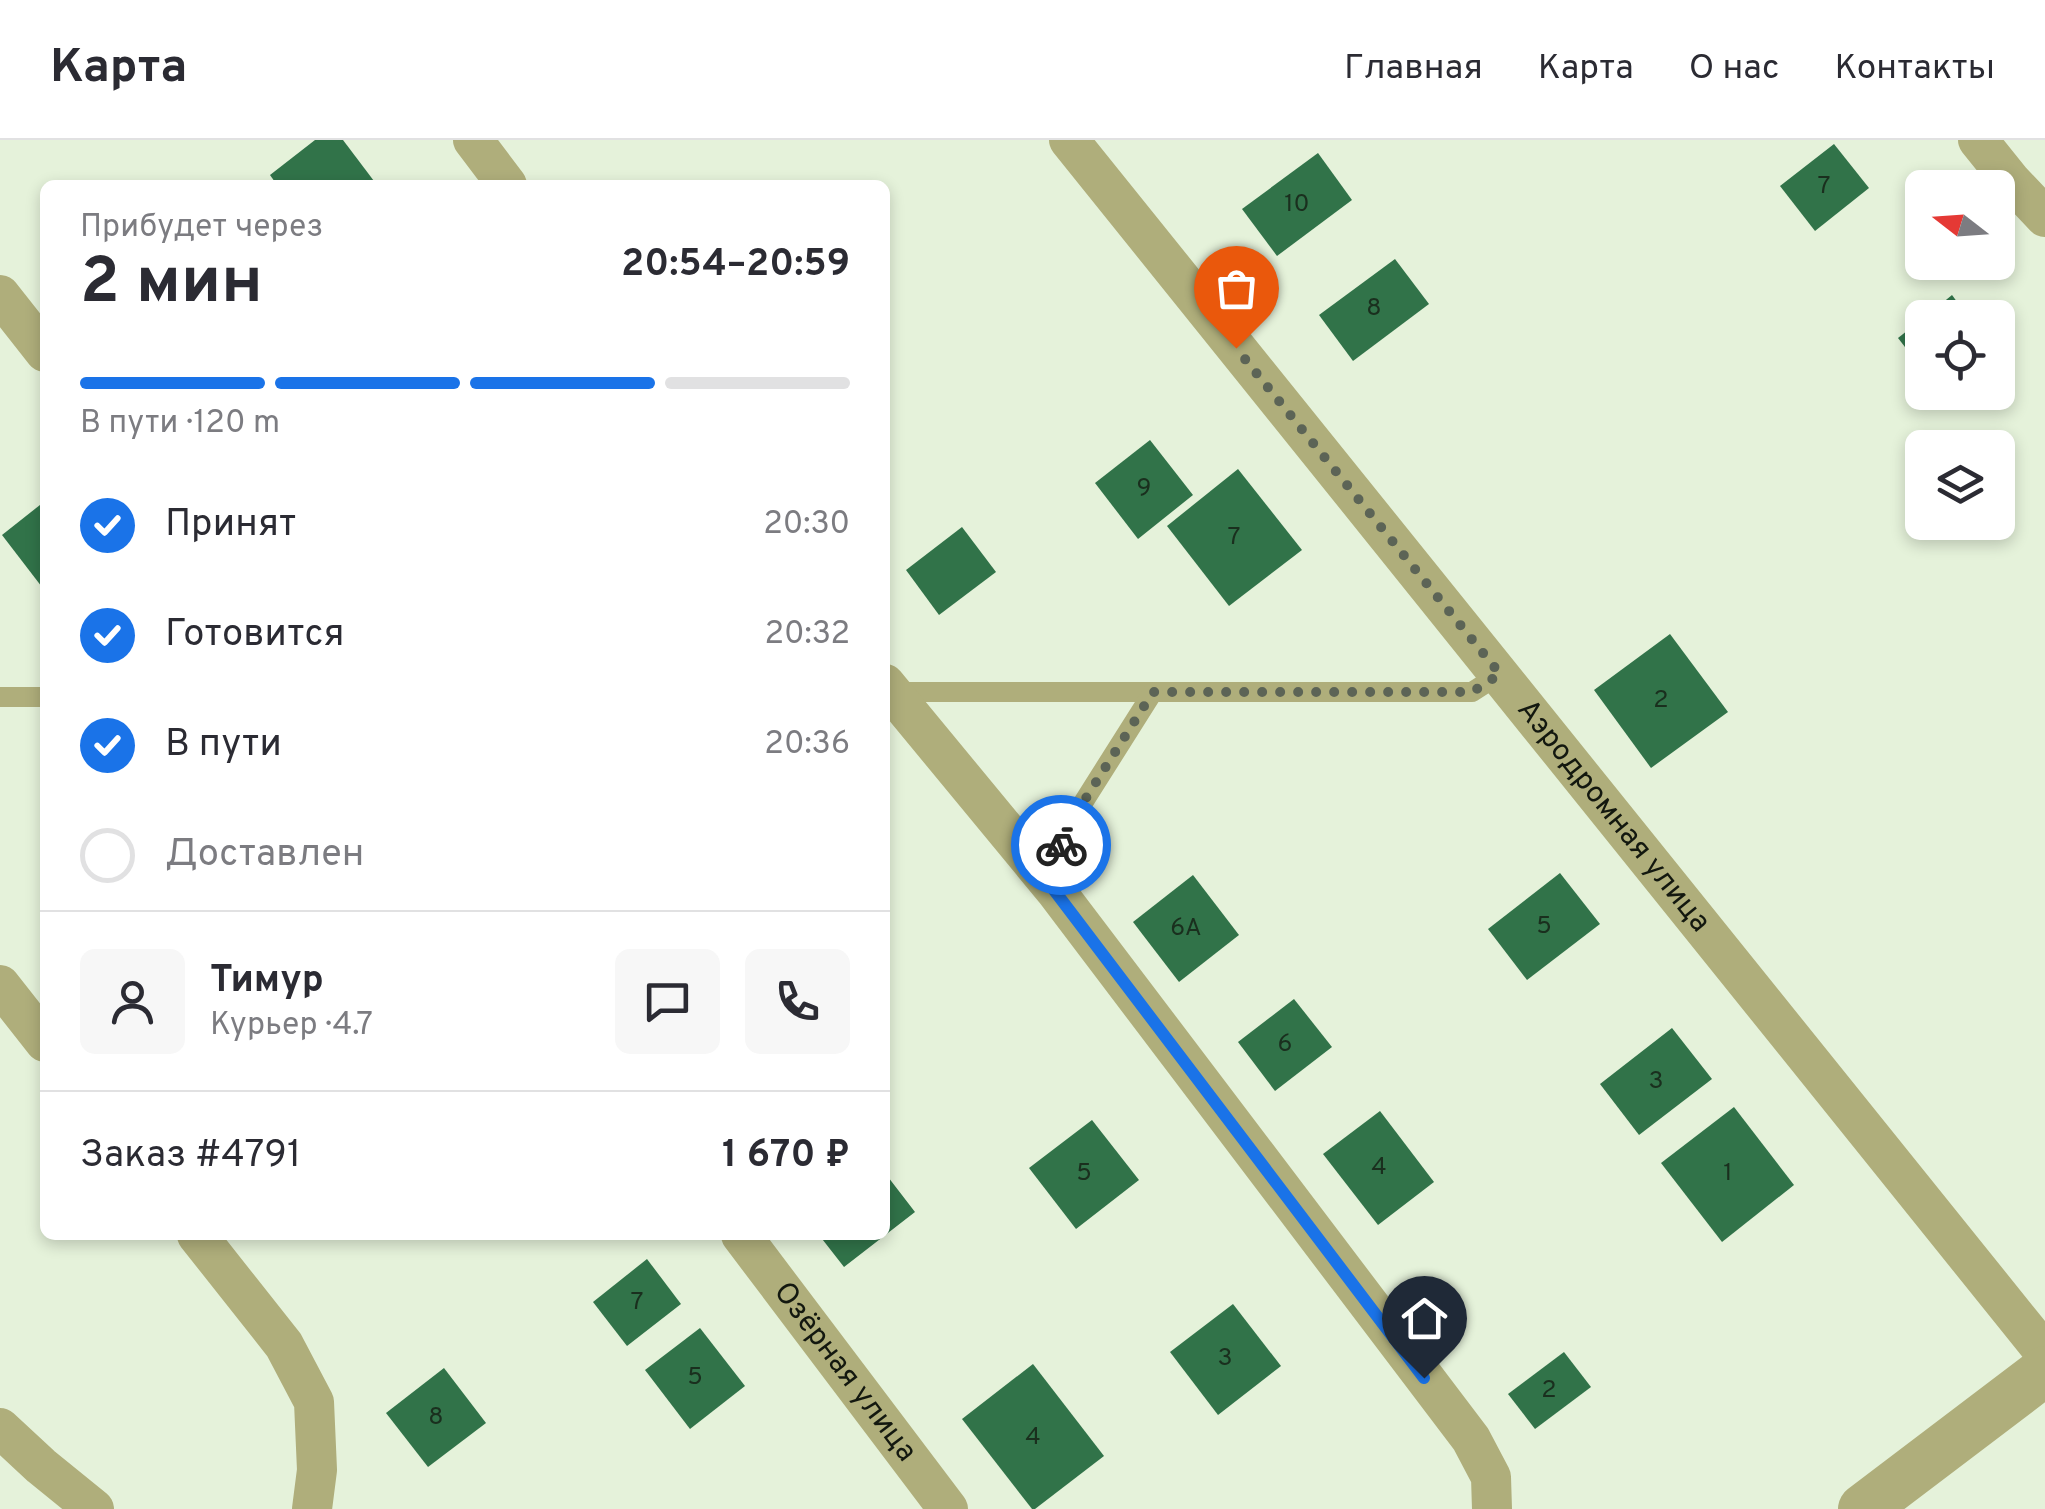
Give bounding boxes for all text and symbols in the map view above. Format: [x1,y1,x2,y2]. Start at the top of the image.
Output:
text: Карта [50,39,187,99]
text: Главная [1344,47,1483,91]
text: Карта [1538,47,1634,91]
text: О нас [1689,47,1780,91]
text: Контакты [1835,47,1995,91]
north arrow [1905,170,2015,280]
map controls [1905,170,2015,540]
house number: 7 [1817,171,1831,203]
house number: 10 [1284,189,1310,221]
text: Прибудет через [80,208,323,248]
text: 20:54–20:59 [621,241,850,290]
text: 2 мин [80,244,263,326]
pin [1194,246,1279,349]
icon: bag [1209,261,1264,316]
house number: 8 [1366,293,1382,325]
button: locate [1905,300,2015,410]
text: В пути · 120 m [80,404,280,444]
button: layers [1905,430,2015,540]
house number: 9 [1137,473,1151,505]
icon: check [80,498,135,553]
text: Принят [165,501,296,550]
text: 20:30 [763,505,850,545]
house number: 7 [1227,522,1241,554]
icon: check [80,608,135,663]
text: Готовится [165,611,344,660]
text: 20:32 [764,615,850,655]
house number: 2 [1653,685,1669,717]
street label: Аэродромная улица [1508,692,1718,940]
icon: check [80,718,135,773]
text: В пути [165,721,282,770]
text: 20:36 [764,725,850,765]
courier [1011,795,1111,895]
icon: bike [1034,818,1089,873]
text: Доставлен [165,831,364,880]
house number: 5 [1536,911,1552,943]
house number: 6А [1170,913,1202,945]
button: person [80,949,185,1054]
button: chat [615,949,720,1054]
button: phone [745,949,850,1054]
text: Тимур [210,957,324,1006]
text: Курьер · 4.7 [210,1006,373,1046]
house number: 6 [1278,1029,1292,1061]
house number: 3 [1648,1066,1664,1098]
text: Заказ #4791 [80,1132,301,1181]
text: 1 670 ₽ [722,1132,850,1181]
house number: 4 [1371,1152,1387,1184]
house number: 5 [1076,1158,1092,1190]
house number: 1 [1723,1158,1733,1190]
street label: Озёрная улица [765,1275,924,1469]
pin [1382,1276,1467,1379]
house number: 7 [630,1287,644,1319]
icon: home [1397,1291,1452,1346]
house number: 3 [1217,1343,1233,1375]
house number: 5 [687,1362,703,1394]
house number: 2 [1541,1375,1557,1407]
house number: 8 [428,1402,444,1434]
house number: 4 [1025,1422,1041,1454]

